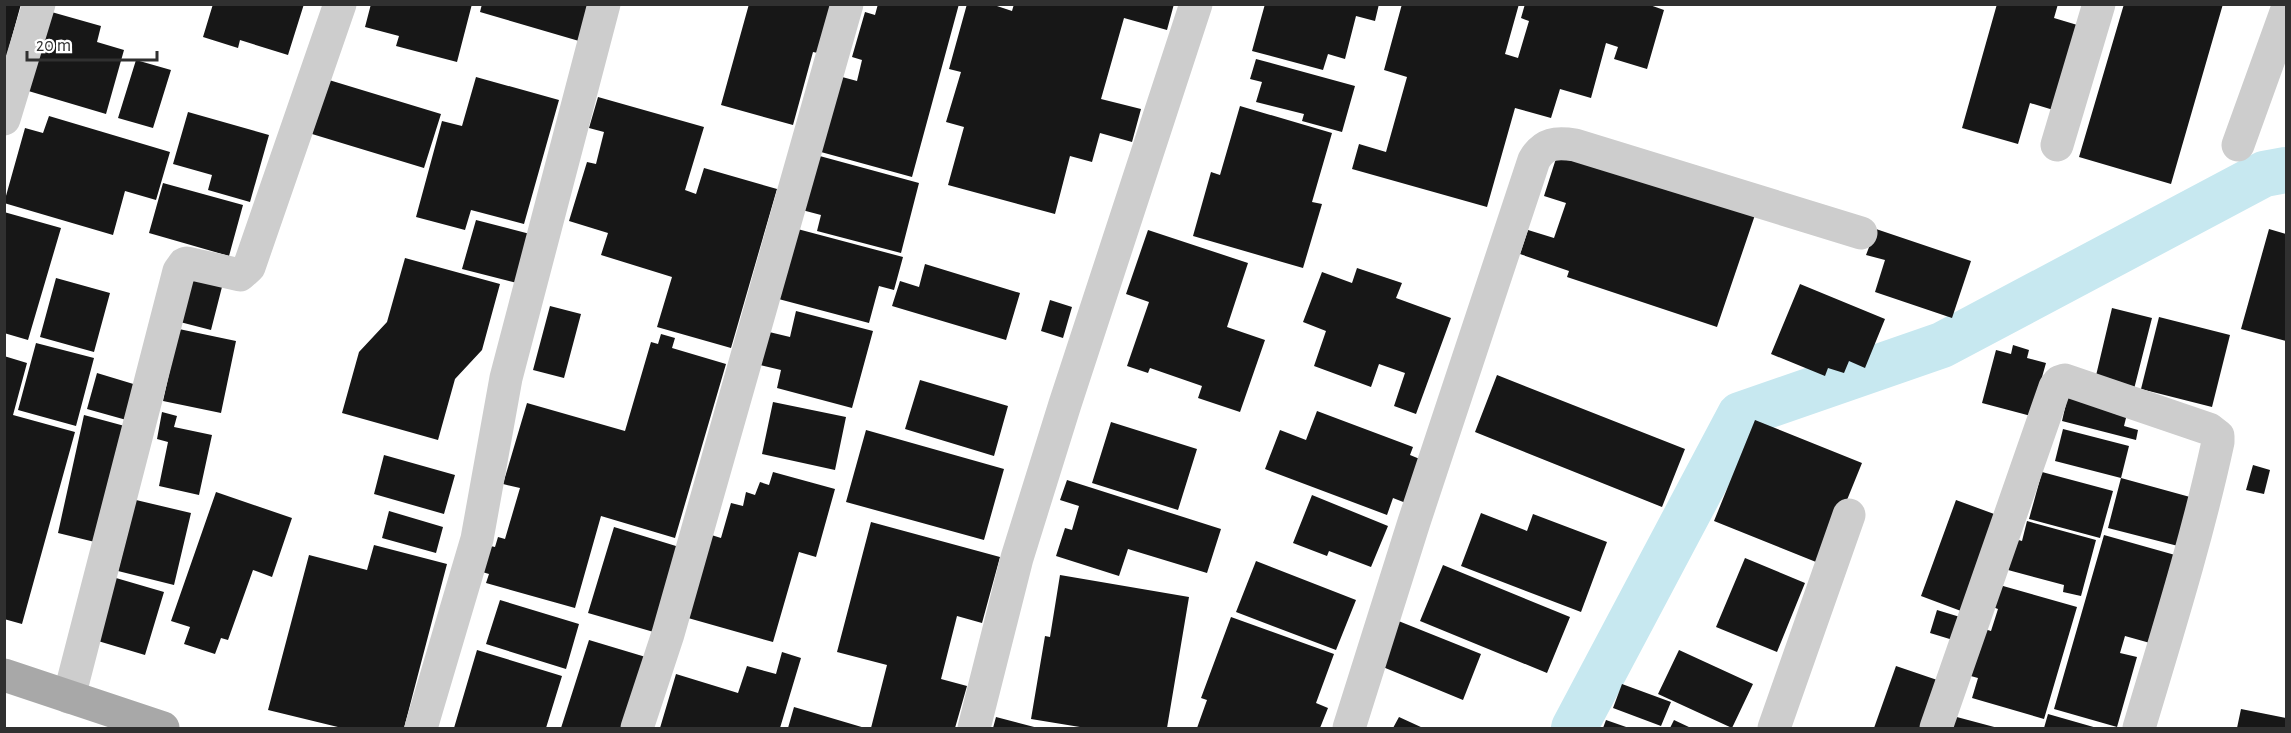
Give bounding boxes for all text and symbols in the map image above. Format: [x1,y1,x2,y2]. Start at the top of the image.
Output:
scale bar [27,24,158,62]
text: 20 m [36,37,71,55]

